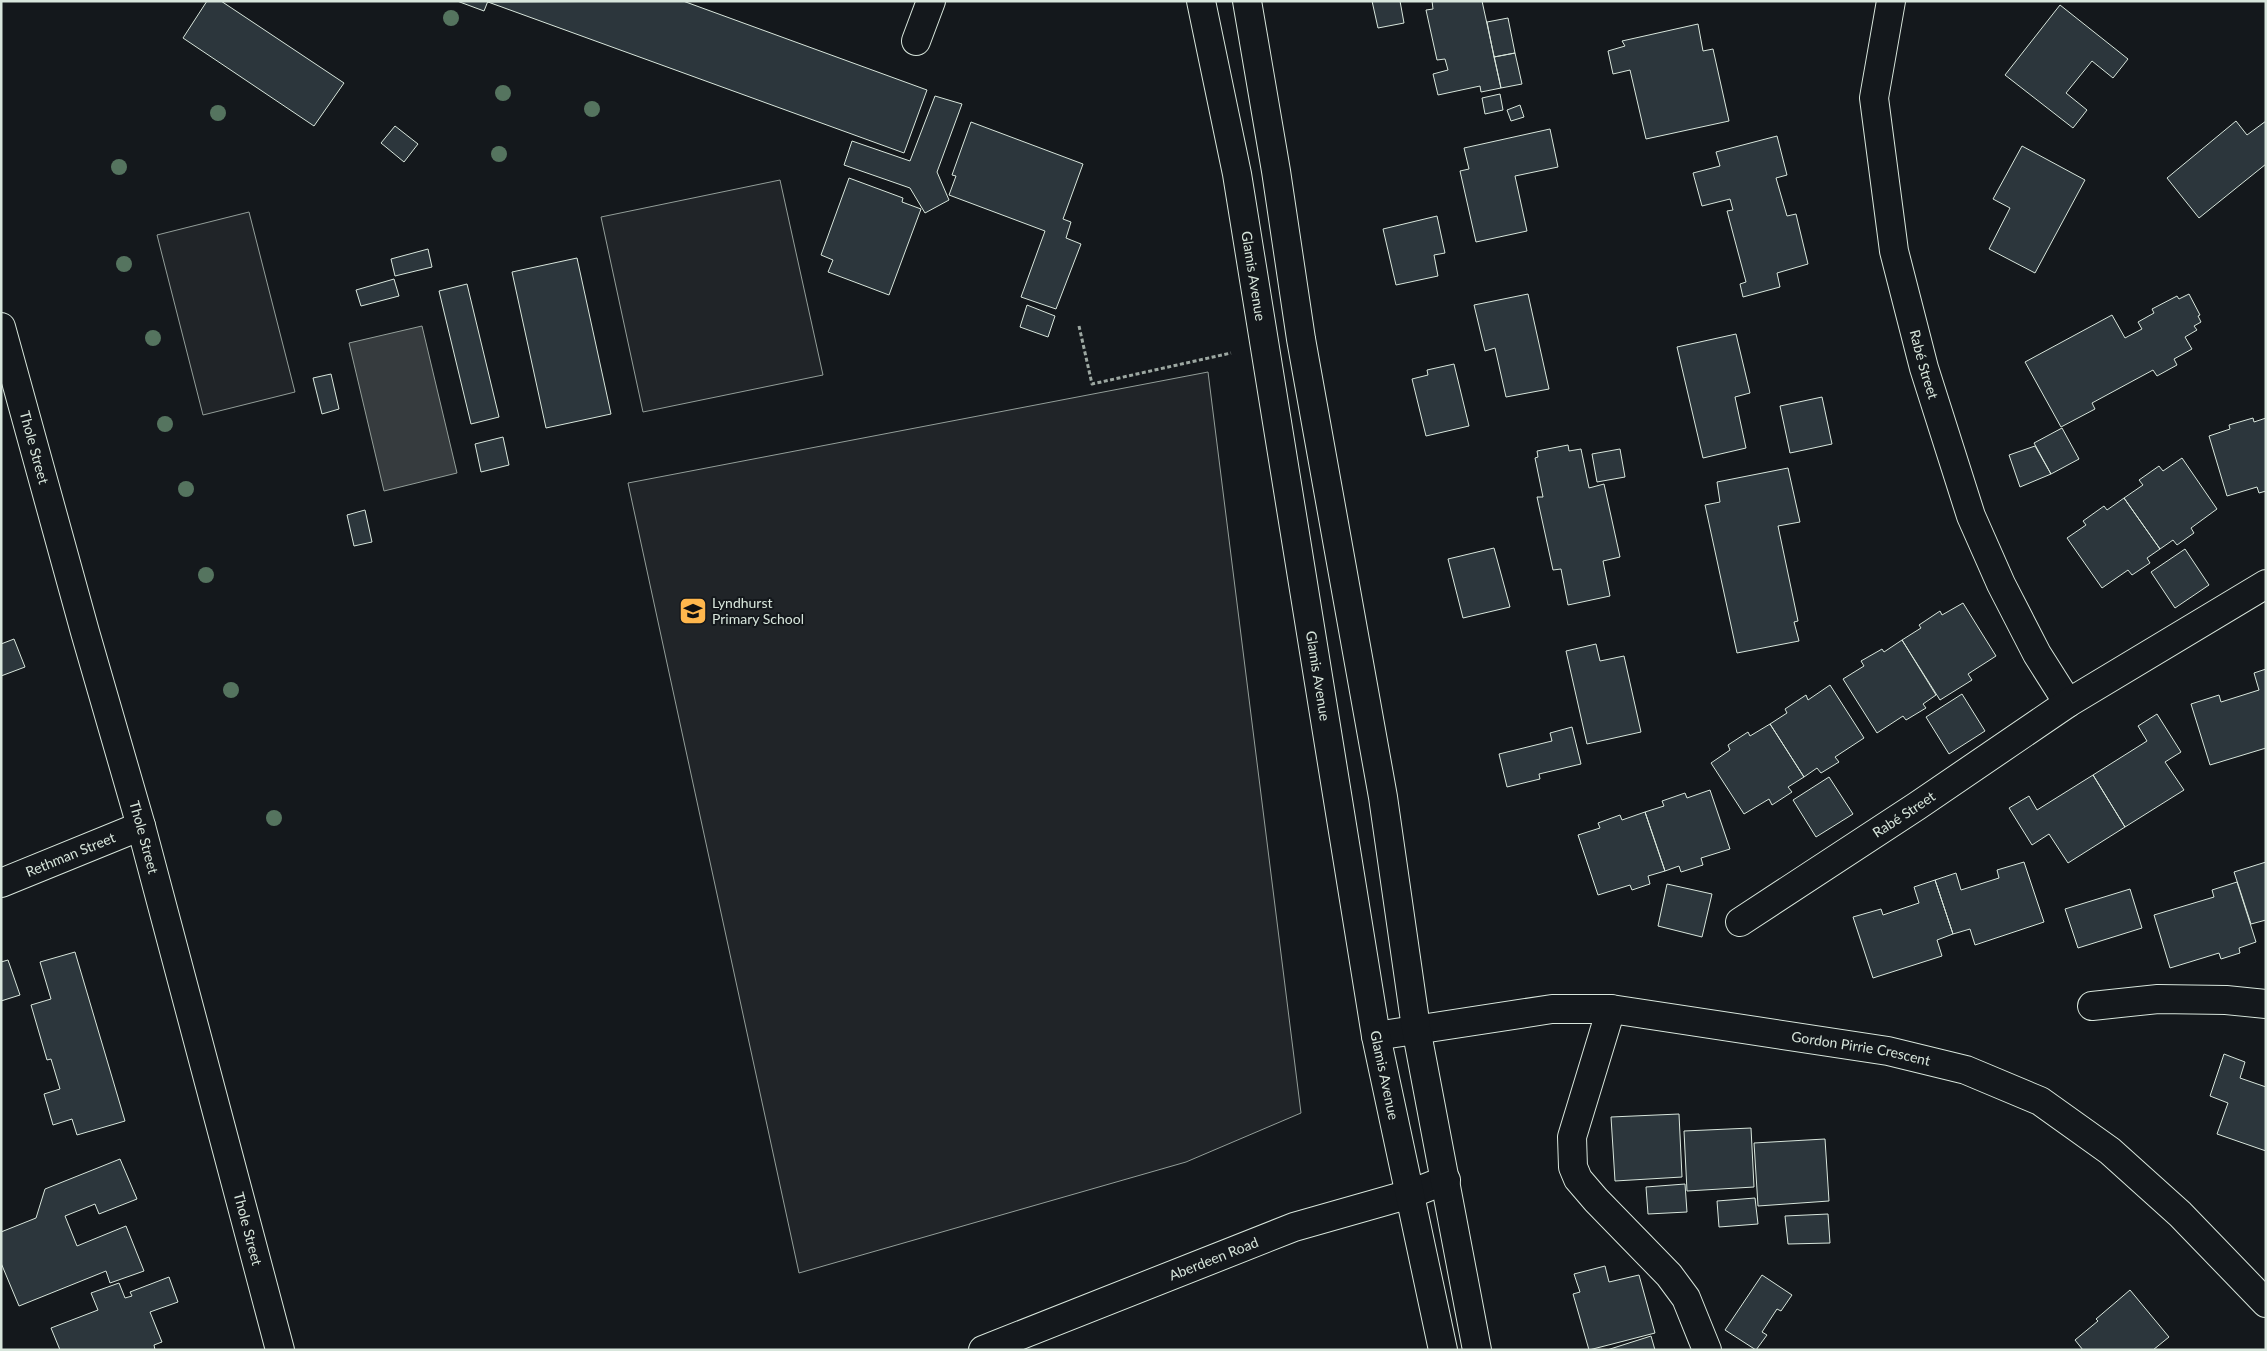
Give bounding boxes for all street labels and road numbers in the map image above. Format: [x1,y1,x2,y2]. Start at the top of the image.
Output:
street label: Glamis Avenue [1238,230,1270,322]
street label: Rabé Street [1906,328,1942,401]
street label: Thole Street [17,409,53,486]
street label: Glamis Avenue [1303,629,1334,722]
street label: Rabé Street [1869,787,1938,841]
street label: Thole Street [126,799,162,876]
street label: Rethman Street [23,828,118,880]
street label: Gordon Pirrie Crescent [1790,1027,1932,1069]
street label: Glamis Avenue [1367,1029,1403,1121]
street label: Thole Street [230,1190,266,1267]
street label: Aberdeen Road [1166,1233,1261,1284]

